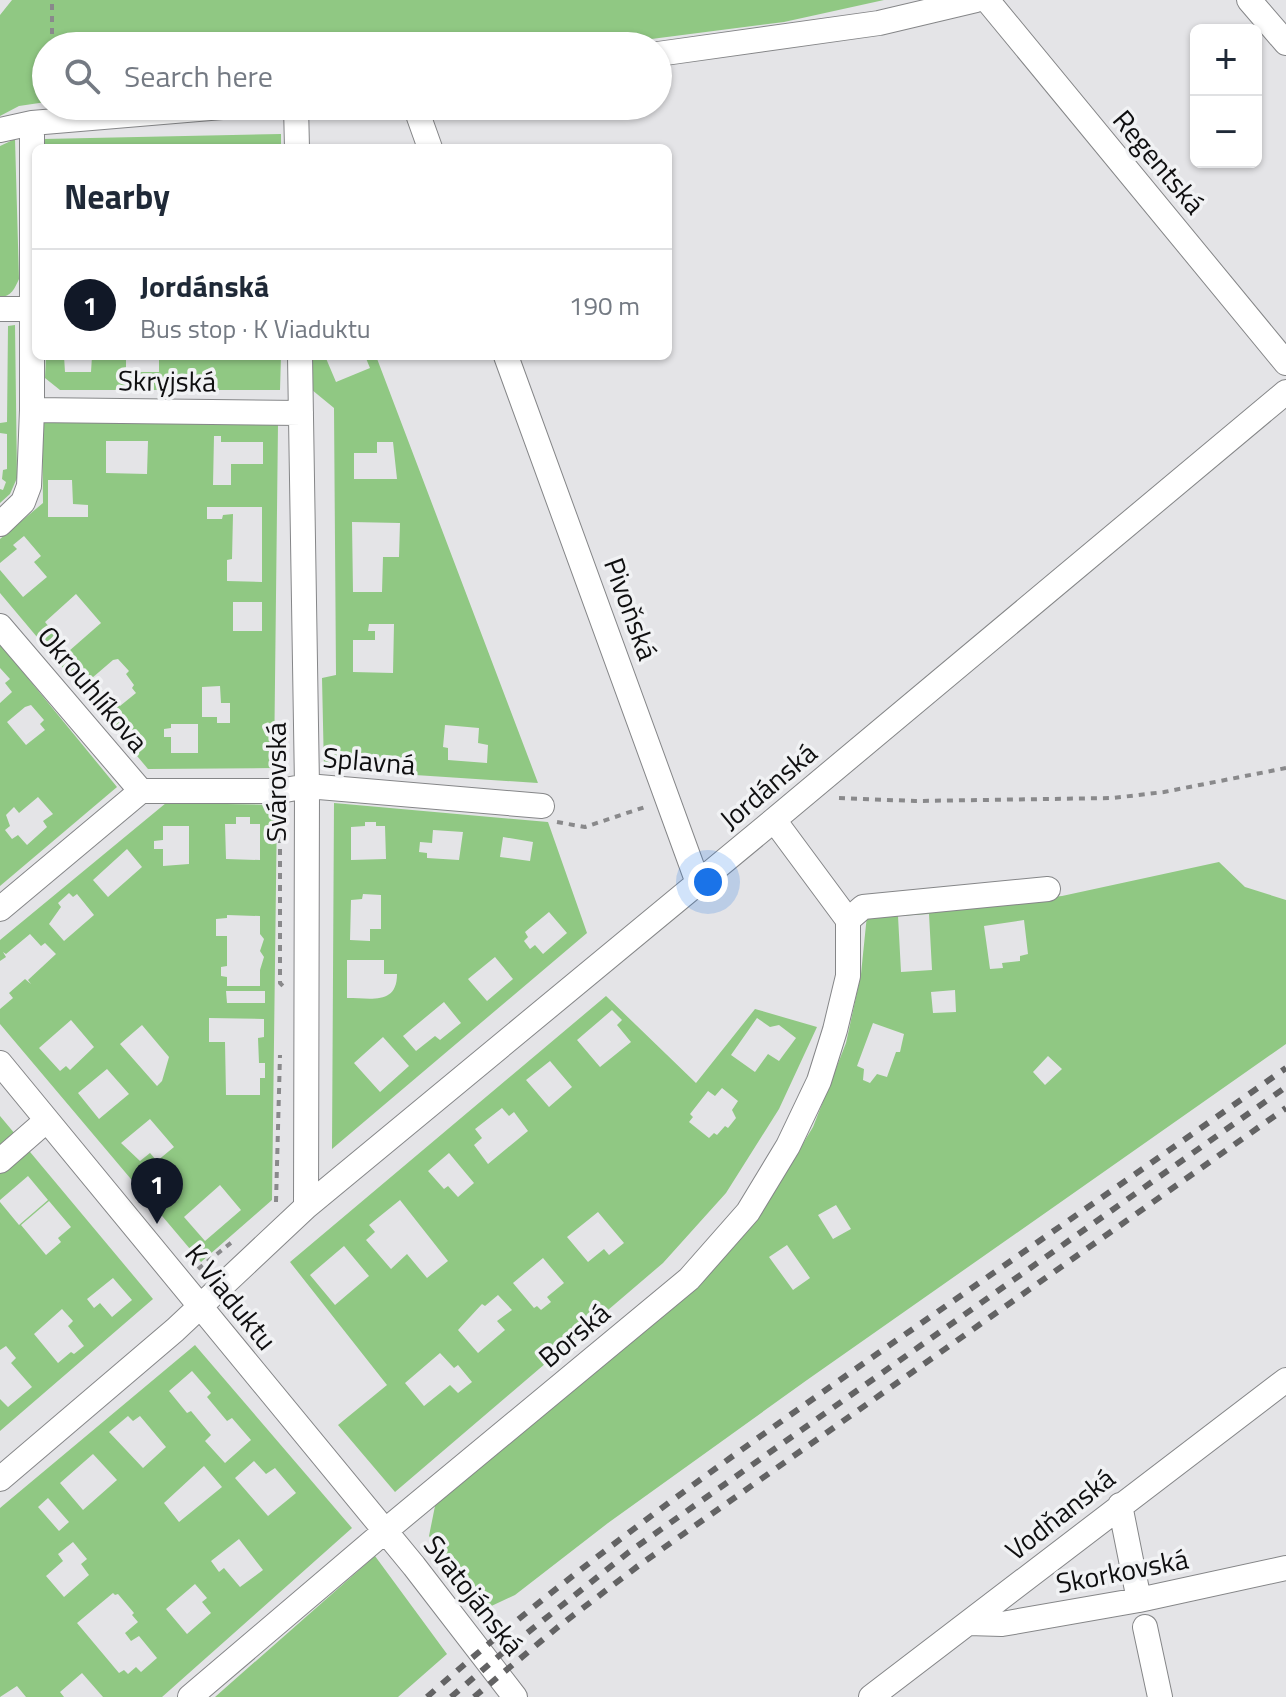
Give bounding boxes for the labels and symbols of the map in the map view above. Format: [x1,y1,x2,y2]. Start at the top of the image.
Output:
street label: Regentská [1103,100,1216,223]
street label: Skryjská [117,358,217,403]
street label: Pivoňská [593,552,670,666]
street label: Okrouhlíkova [28,616,159,761]
street label: Svárovská [254,722,297,842]
street label: Jordánská [709,732,826,839]
street label: Splavná [321,735,417,786]
your location [688,862,728,902]
pin: 1 [131,1158,183,1224]
street label: K Viaduktu [175,1234,288,1359]
street label: Borská [528,1292,619,1377]
street label: Vodňanská [995,1457,1124,1570]
street label: Svatojánská [414,1525,535,1664]
street label: Skorkovská [1052,1537,1192,1604]

